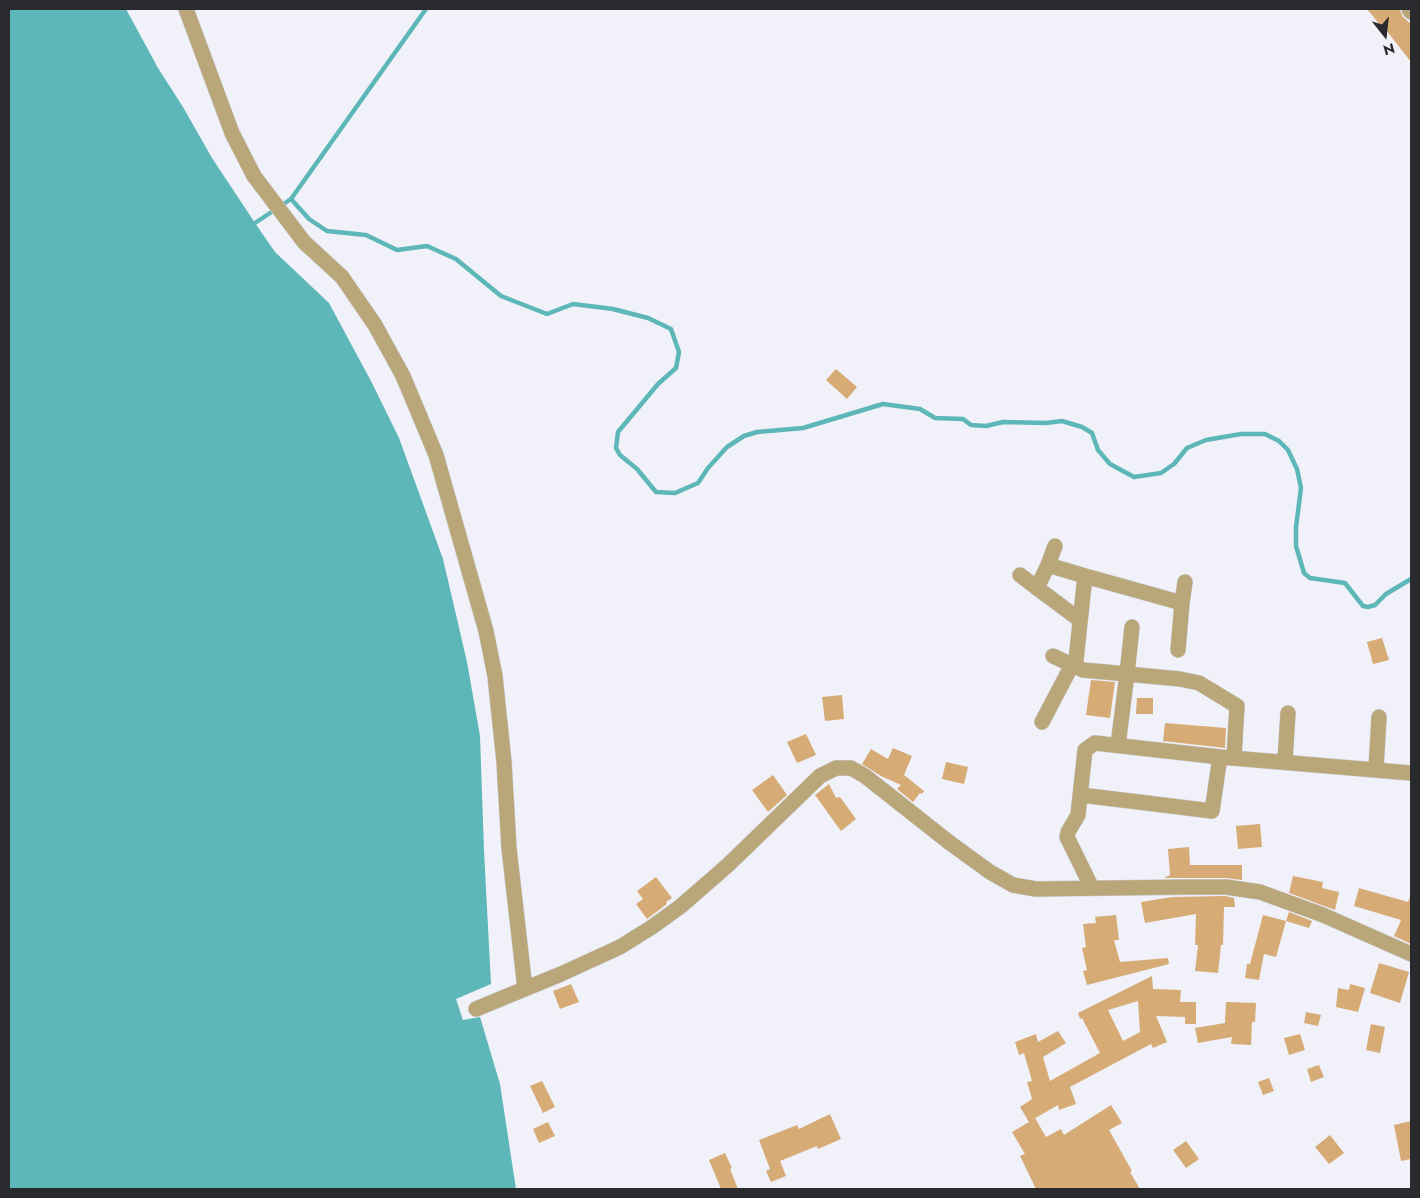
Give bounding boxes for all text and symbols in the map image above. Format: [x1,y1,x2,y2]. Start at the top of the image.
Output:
north arrow [1360,10,1410,60]
text: N [1381,38,1397,61]

